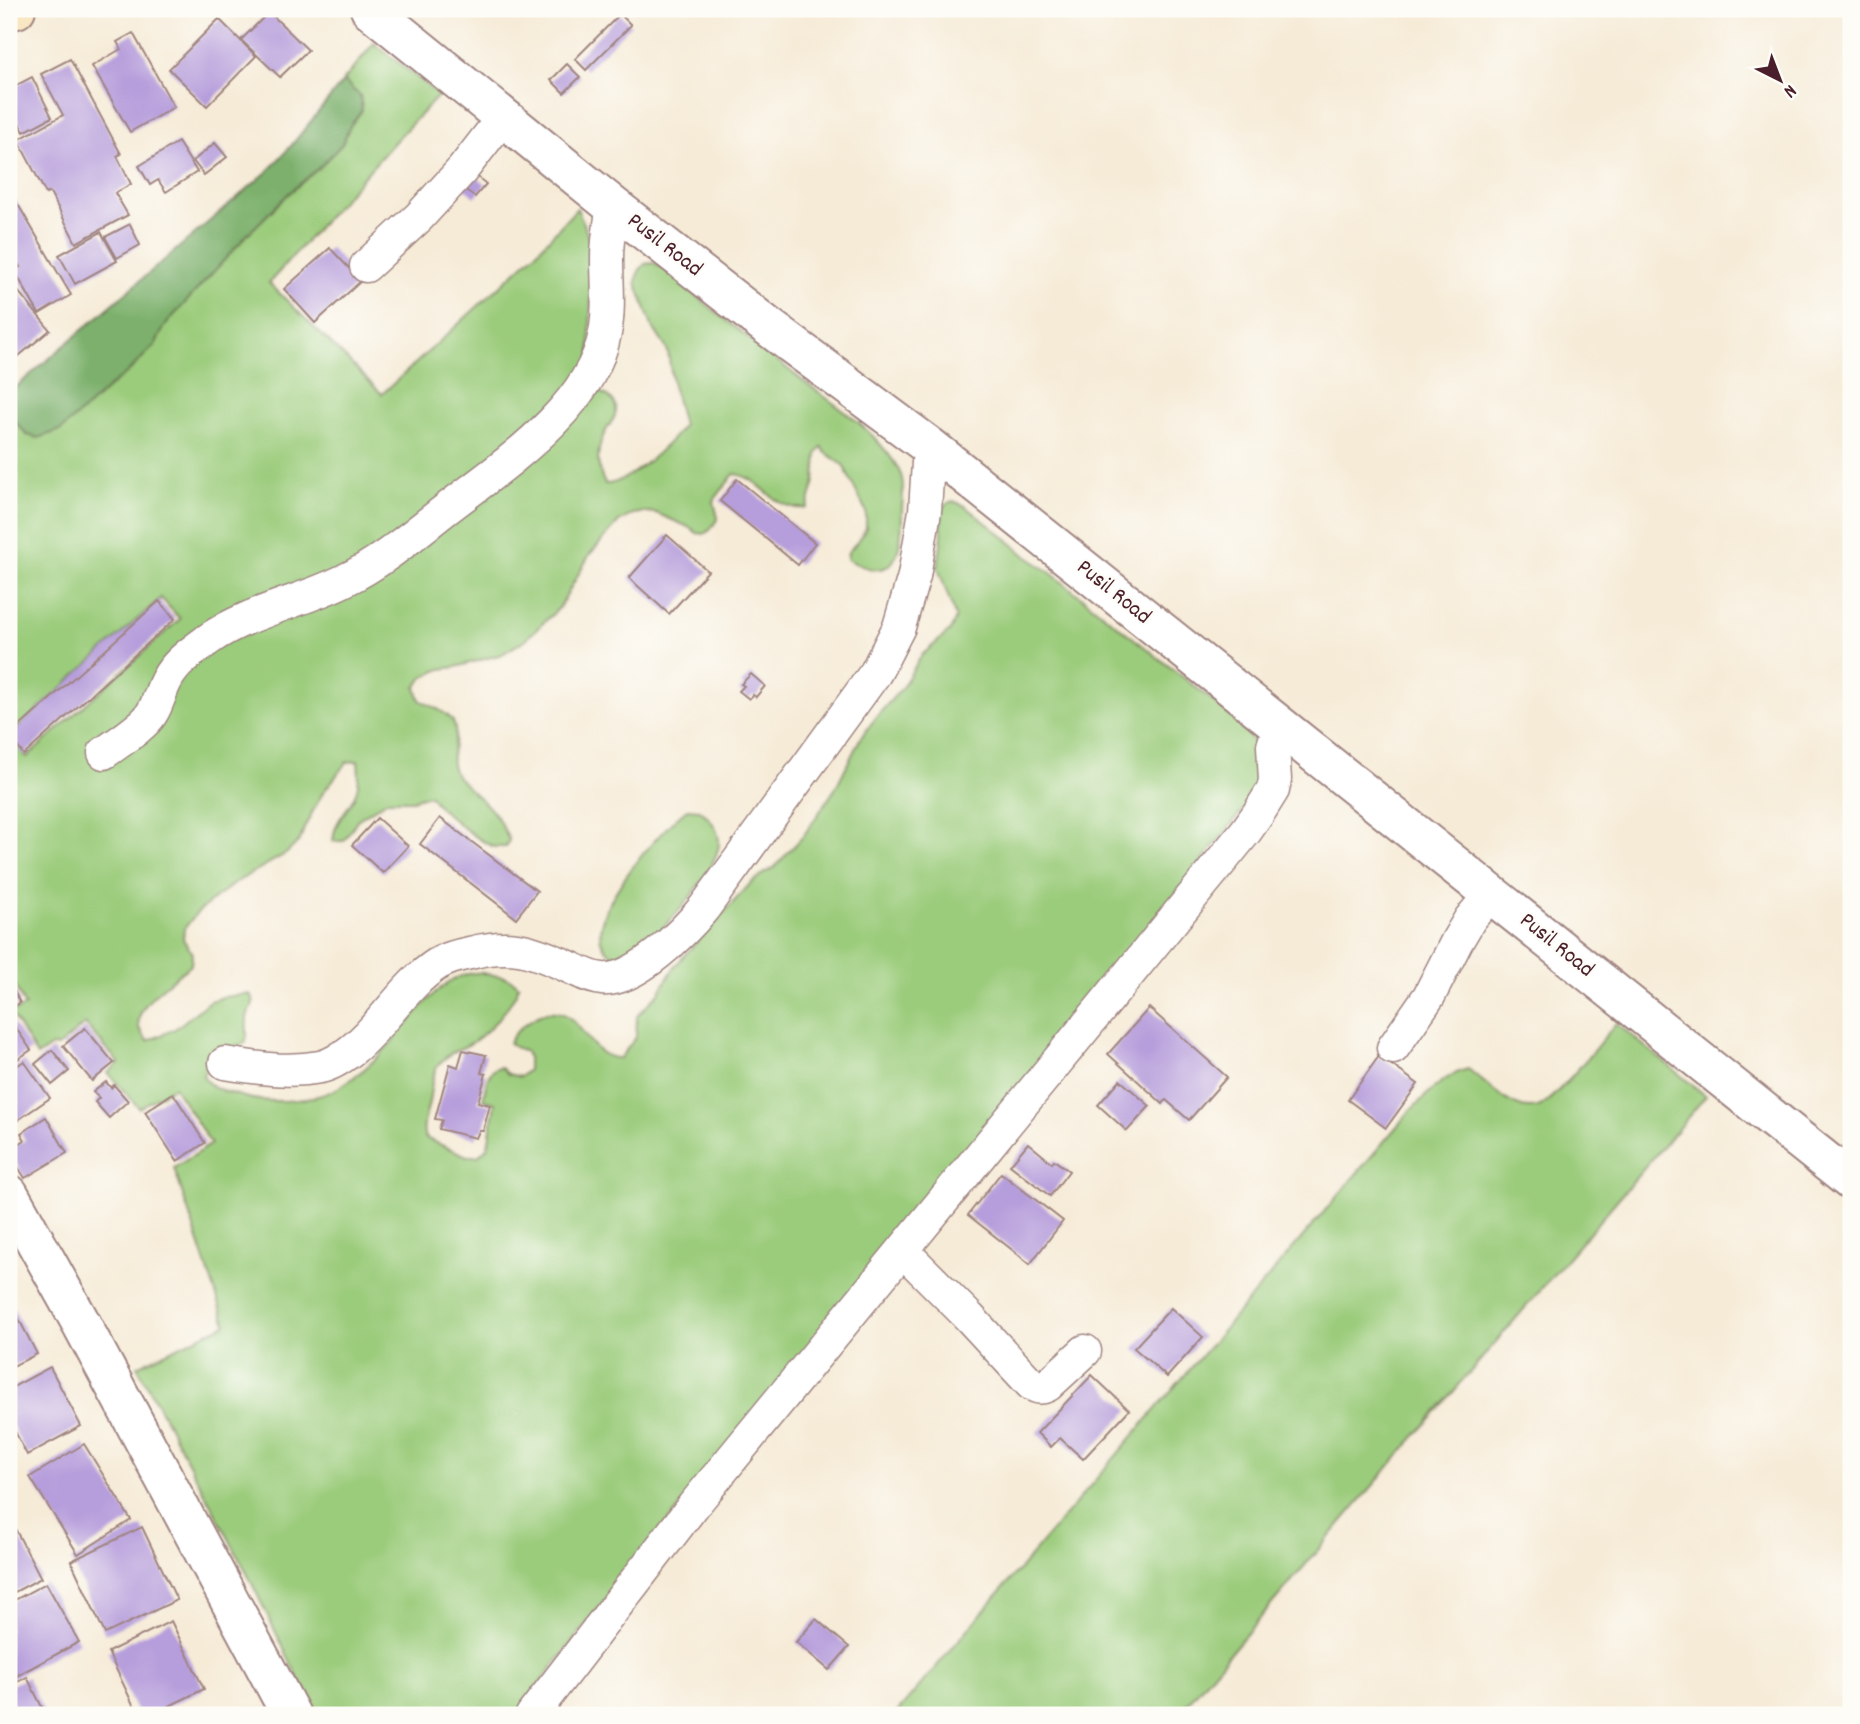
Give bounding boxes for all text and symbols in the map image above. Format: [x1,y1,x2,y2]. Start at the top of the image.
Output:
north arrow [1744,46,1814,116]
text: N [1777,77,1802,103]
street label: Pusil Road [619,206,709,286]
street label: Pusil Road [1068,552,1158,634]
street label: Pusil Road [1511,905,1601,987]

